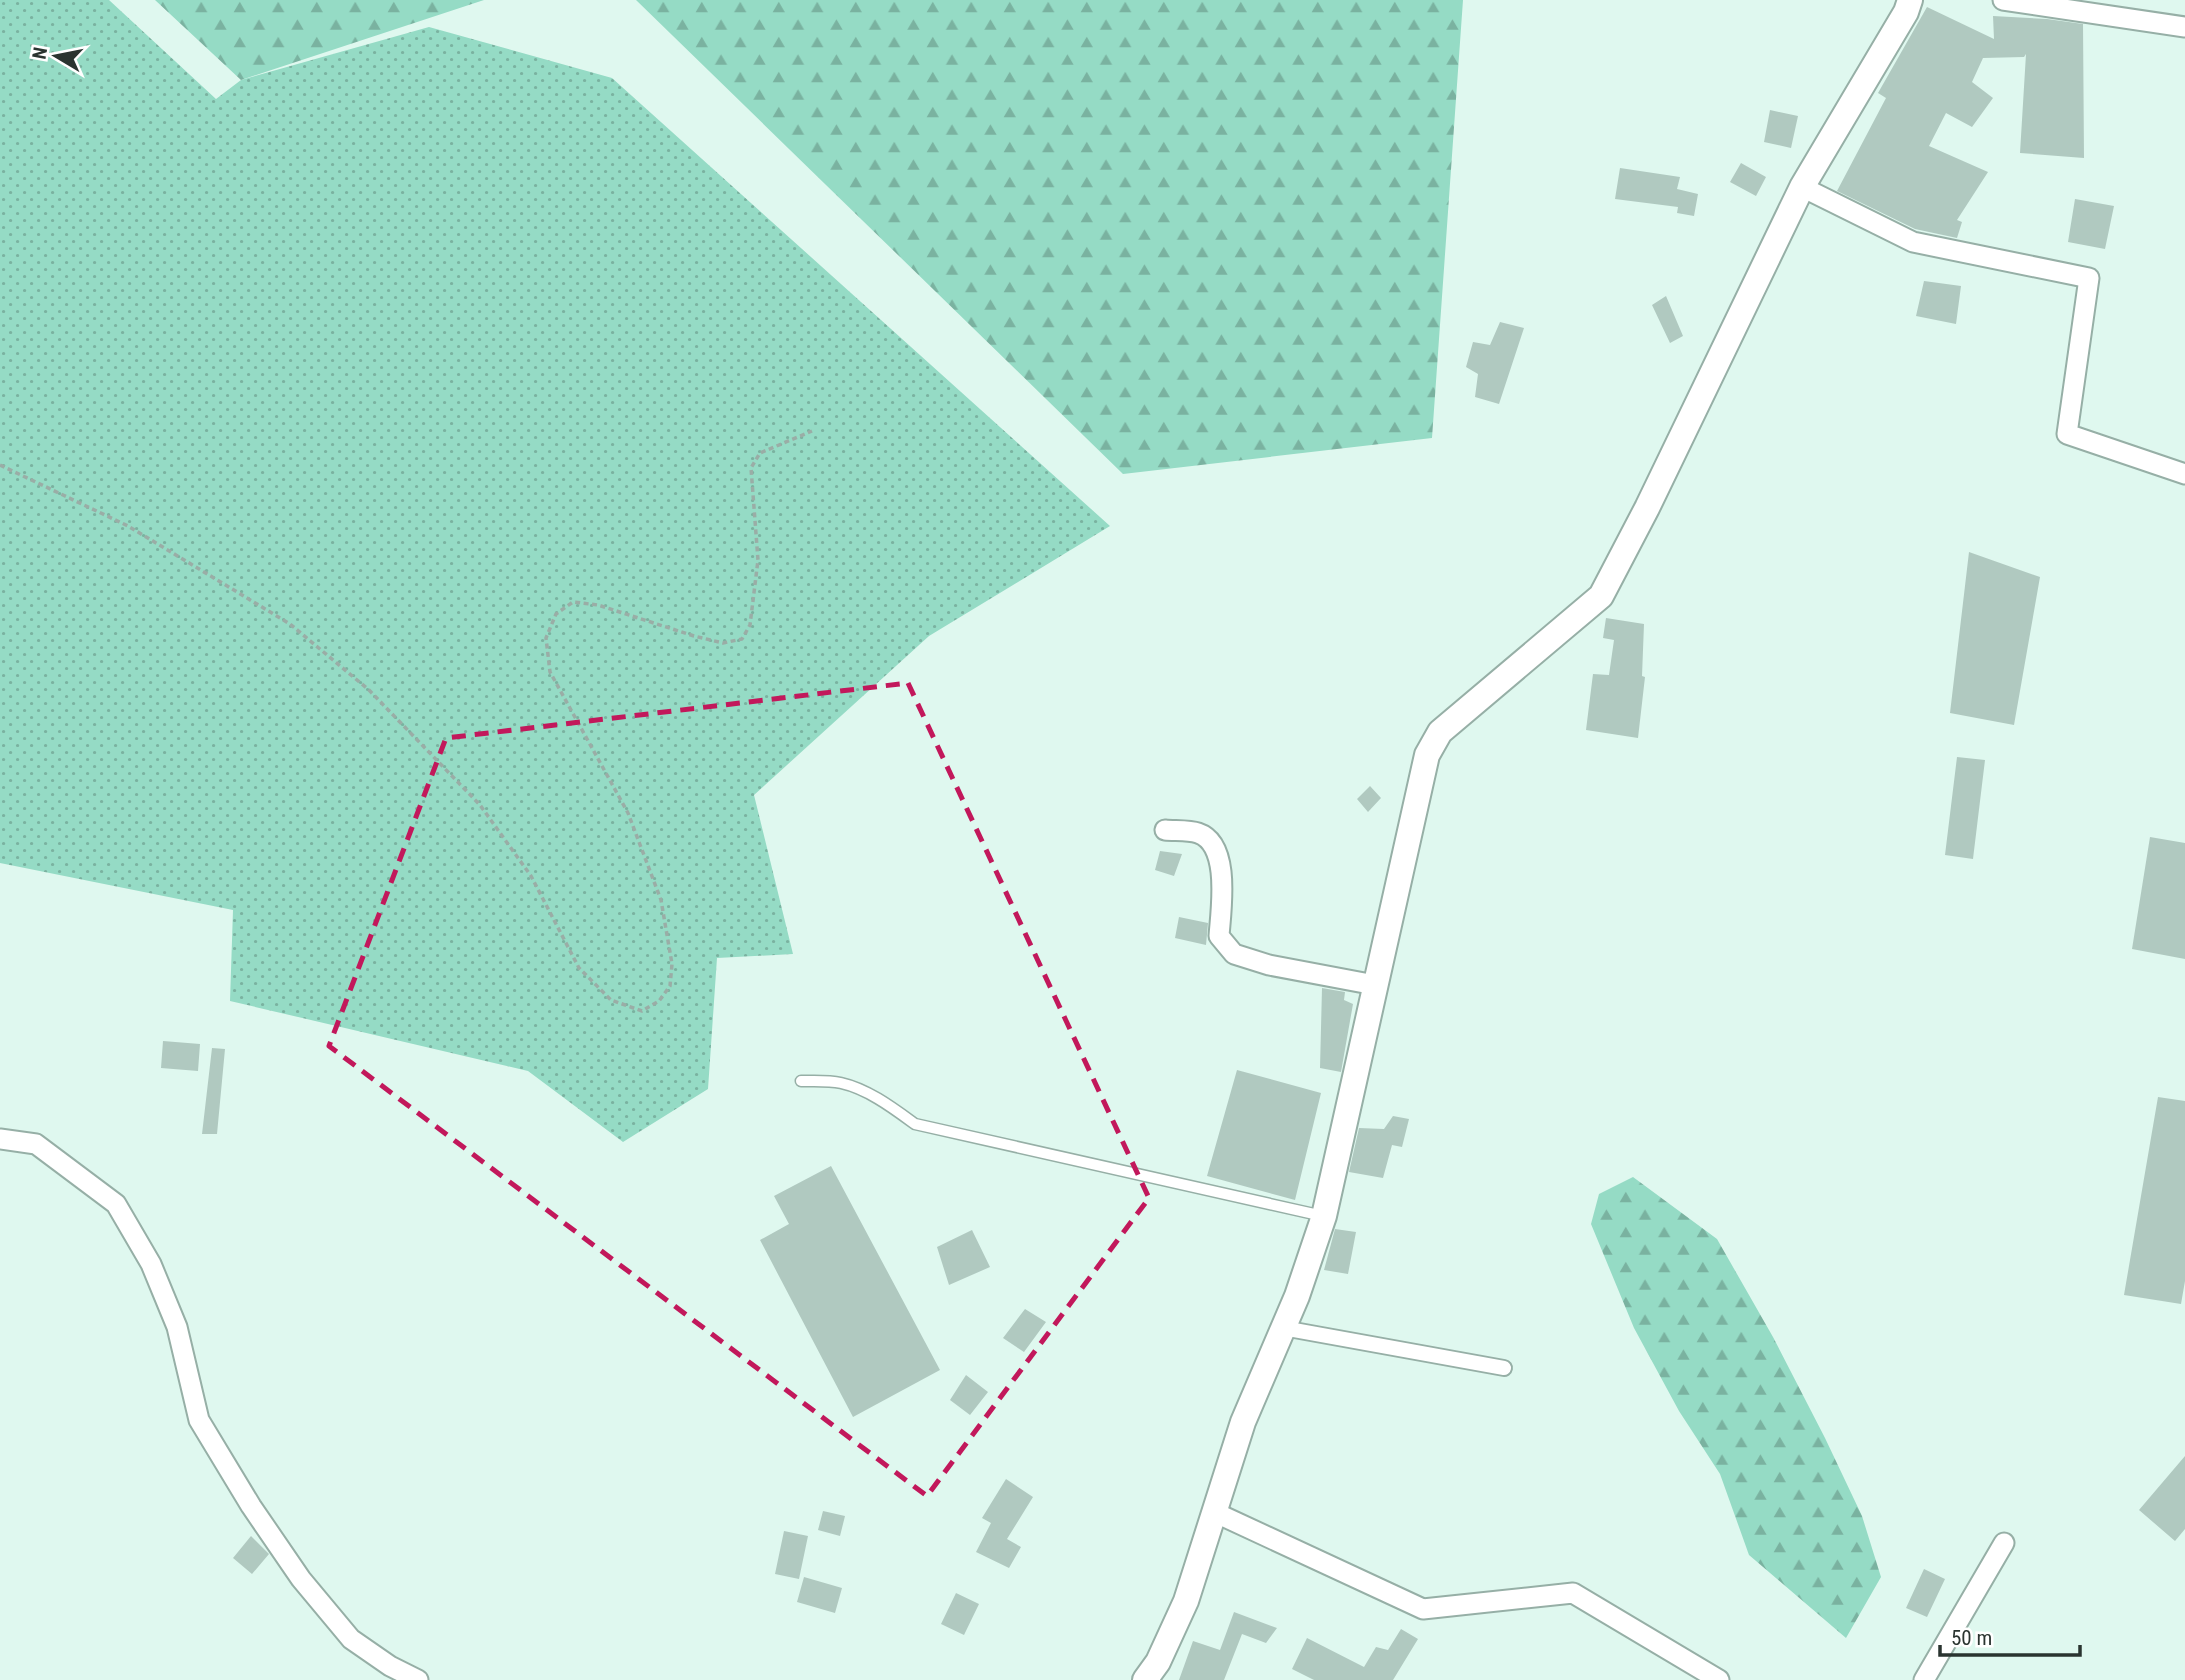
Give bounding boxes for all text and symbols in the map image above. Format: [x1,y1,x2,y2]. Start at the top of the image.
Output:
north arrow [21,21,91,91]
text: N [27,45,52,61]
scale bar [1940,1614,2080,1658]
text: 50 m [1951,1626,1992,1650]

